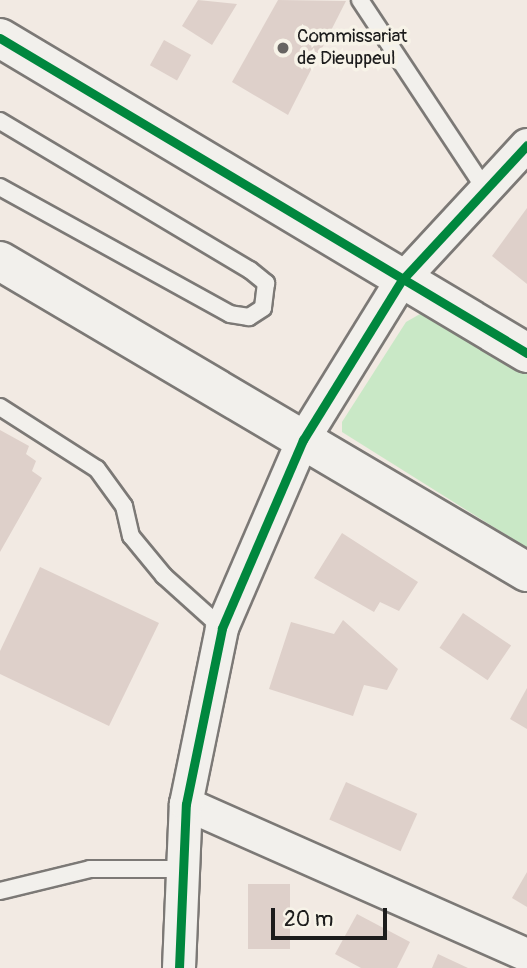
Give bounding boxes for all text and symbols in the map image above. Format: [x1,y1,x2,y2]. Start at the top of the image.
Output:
place label: Commissariat de Dieuppeul [297,26,407,70]
marker: Commissariat de Dieuppeul [275,40,291,56]
scale bar [275,894,391,938]
text: 20 m [284,906,333,933]

